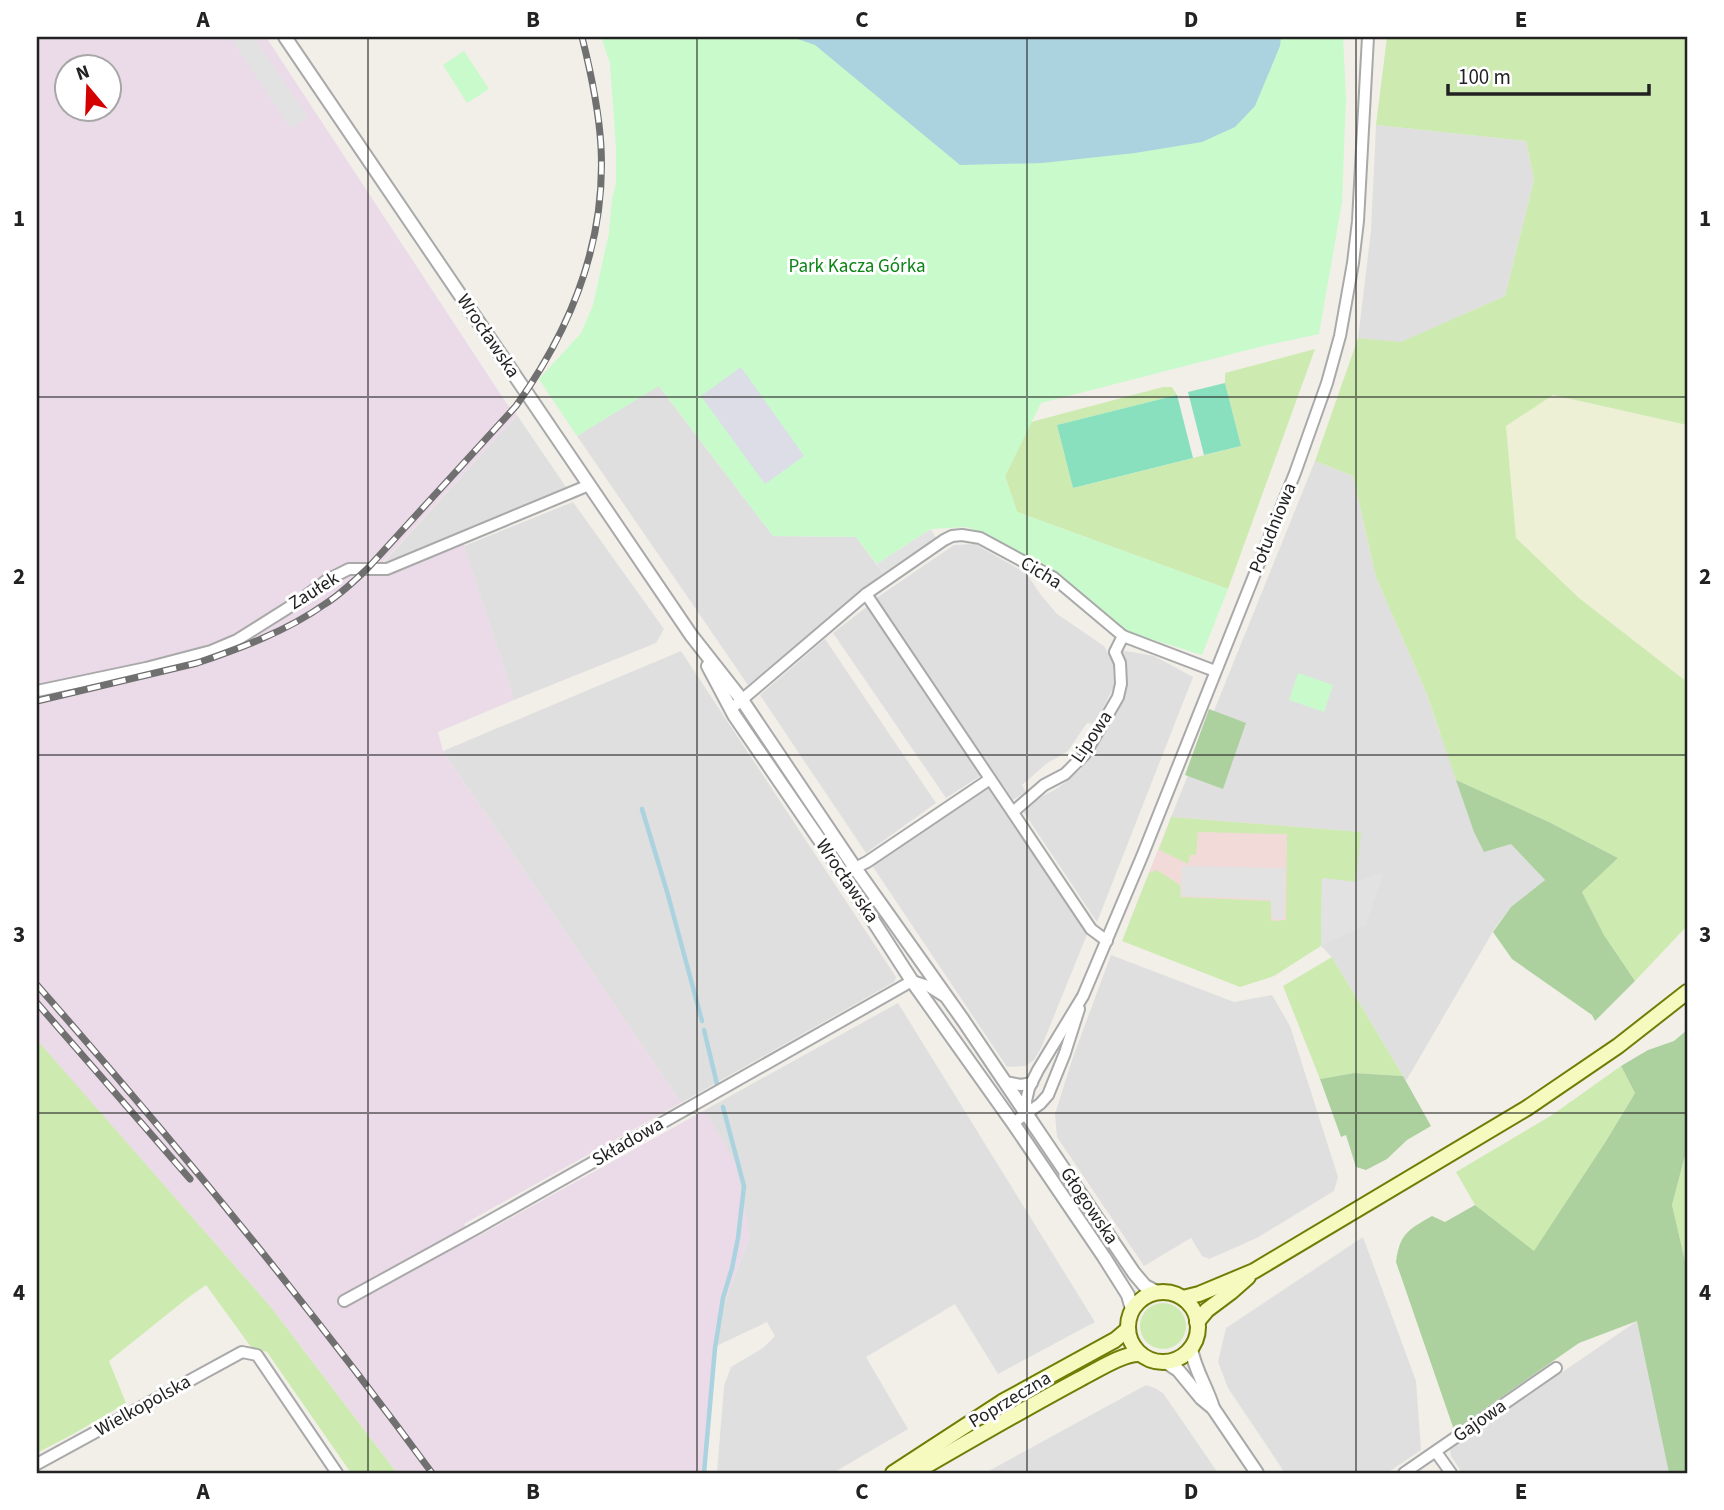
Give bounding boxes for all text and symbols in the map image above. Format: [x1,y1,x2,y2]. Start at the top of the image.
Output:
text: A [195,3,210,36]
text: B [526,3,540,36]
text: C [855,3,869,36]
text: D [1184,3,1198,36]
text: E [1515,3,1527,36]
north arrow [52,52,122,122]
scale bar [1448,52,1649,96]
text: N [73,59,93,88]
text: 100 m [1458,62,1511,92]
text: 1 [13,202,25,235]
text: 1 [1699,202,1711,235]
park label: Park Kacza Górka [789,253,926,280]
street label: Wrocławska [450,289,526,383]
street label: Południowa [1243,479,1303,577]
street label: Cicha [1015,550,1067,596]
text: 2 [13,560,25,593]
text: 2 [1699,560,1711,593]
street label: Zaułek [284,565,345,617]
street label: Lipowa [1065,706,1119,768]
street label: Wrocławska [809,834,885,928]
text: 3 [13,918,25,951]
text: 3 [1699,918,1711,951]
street label: Składowa [587,1111,669,1173]
street label: Głogowska [1053,1162,1125,1250]
text: 4 [13,1276,25,1309]
text: 4 [1699,1276,1711,1309]
street label: Poprzeczna [964,1365,1056,1435]
street label: Wielkopolska [90,1369,196,1443]
street label: Gajowa [1448,1393,1512,1449]
text: A [195,1475,210,1508]
text: B [526,1475,540,1508]
text: C [855,1475,869,1508]
text: D [1184,1475,1198,1508]
text: E [1515,1475,1527,1508]

